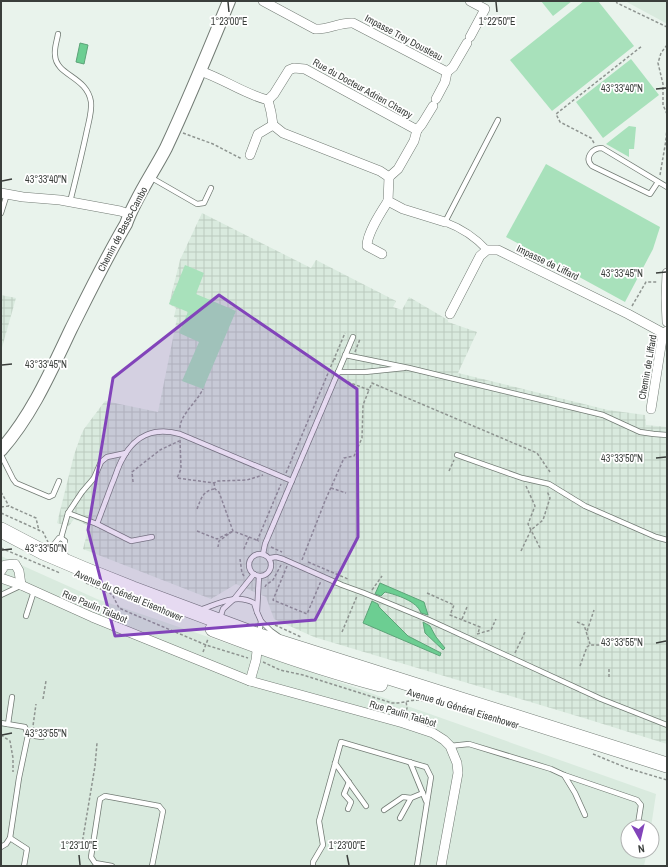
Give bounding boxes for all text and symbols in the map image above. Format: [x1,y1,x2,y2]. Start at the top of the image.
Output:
street label: Impasse Trey Dousteau [362,11,445,64]
text: 1°23'00"E [211,15,247,28]
text: 1°22'50"E [479,15,515,28]
street label: Rue du Docteur Adrien Charpy [311,56,416,122]
text: 43°33'40"N [601,82,643,95]
text: 43°33'40"N [25,173,67,186]
street label: Chemin de Basso-Cambo [95,184,151,274]
street label: Impasse de Liffard [514,242,581,283]
text: 43°33'45"N [601,267,643,280]
street label: Chemin de Liffard [635,334,660,400]
text: 43°33'45"N [25,358,67,371]
text: 43°33'50"N [601,452,643,465]
text: 43°33'50"N [25,542,67,555]
street label: Avenue du Général Eisenhower [72,566,185,624]
street label: Rue Paulin Talabot [60,587,130,626]
text: 43°33'55"N [601,636,643,649]
street label: Avenue du Général Eisenhower [404,685,521,732]
street label: Rue Paulin Talabot [368,697,439,730]
text: 43°33'55"N [25,727,67,740]
north arrow [620,819,660,859]
text: 1°23'10"E [61,839,97,852]
text: 1°23'00"E [329,839,365,852]
text: N [637,842,646,856]

